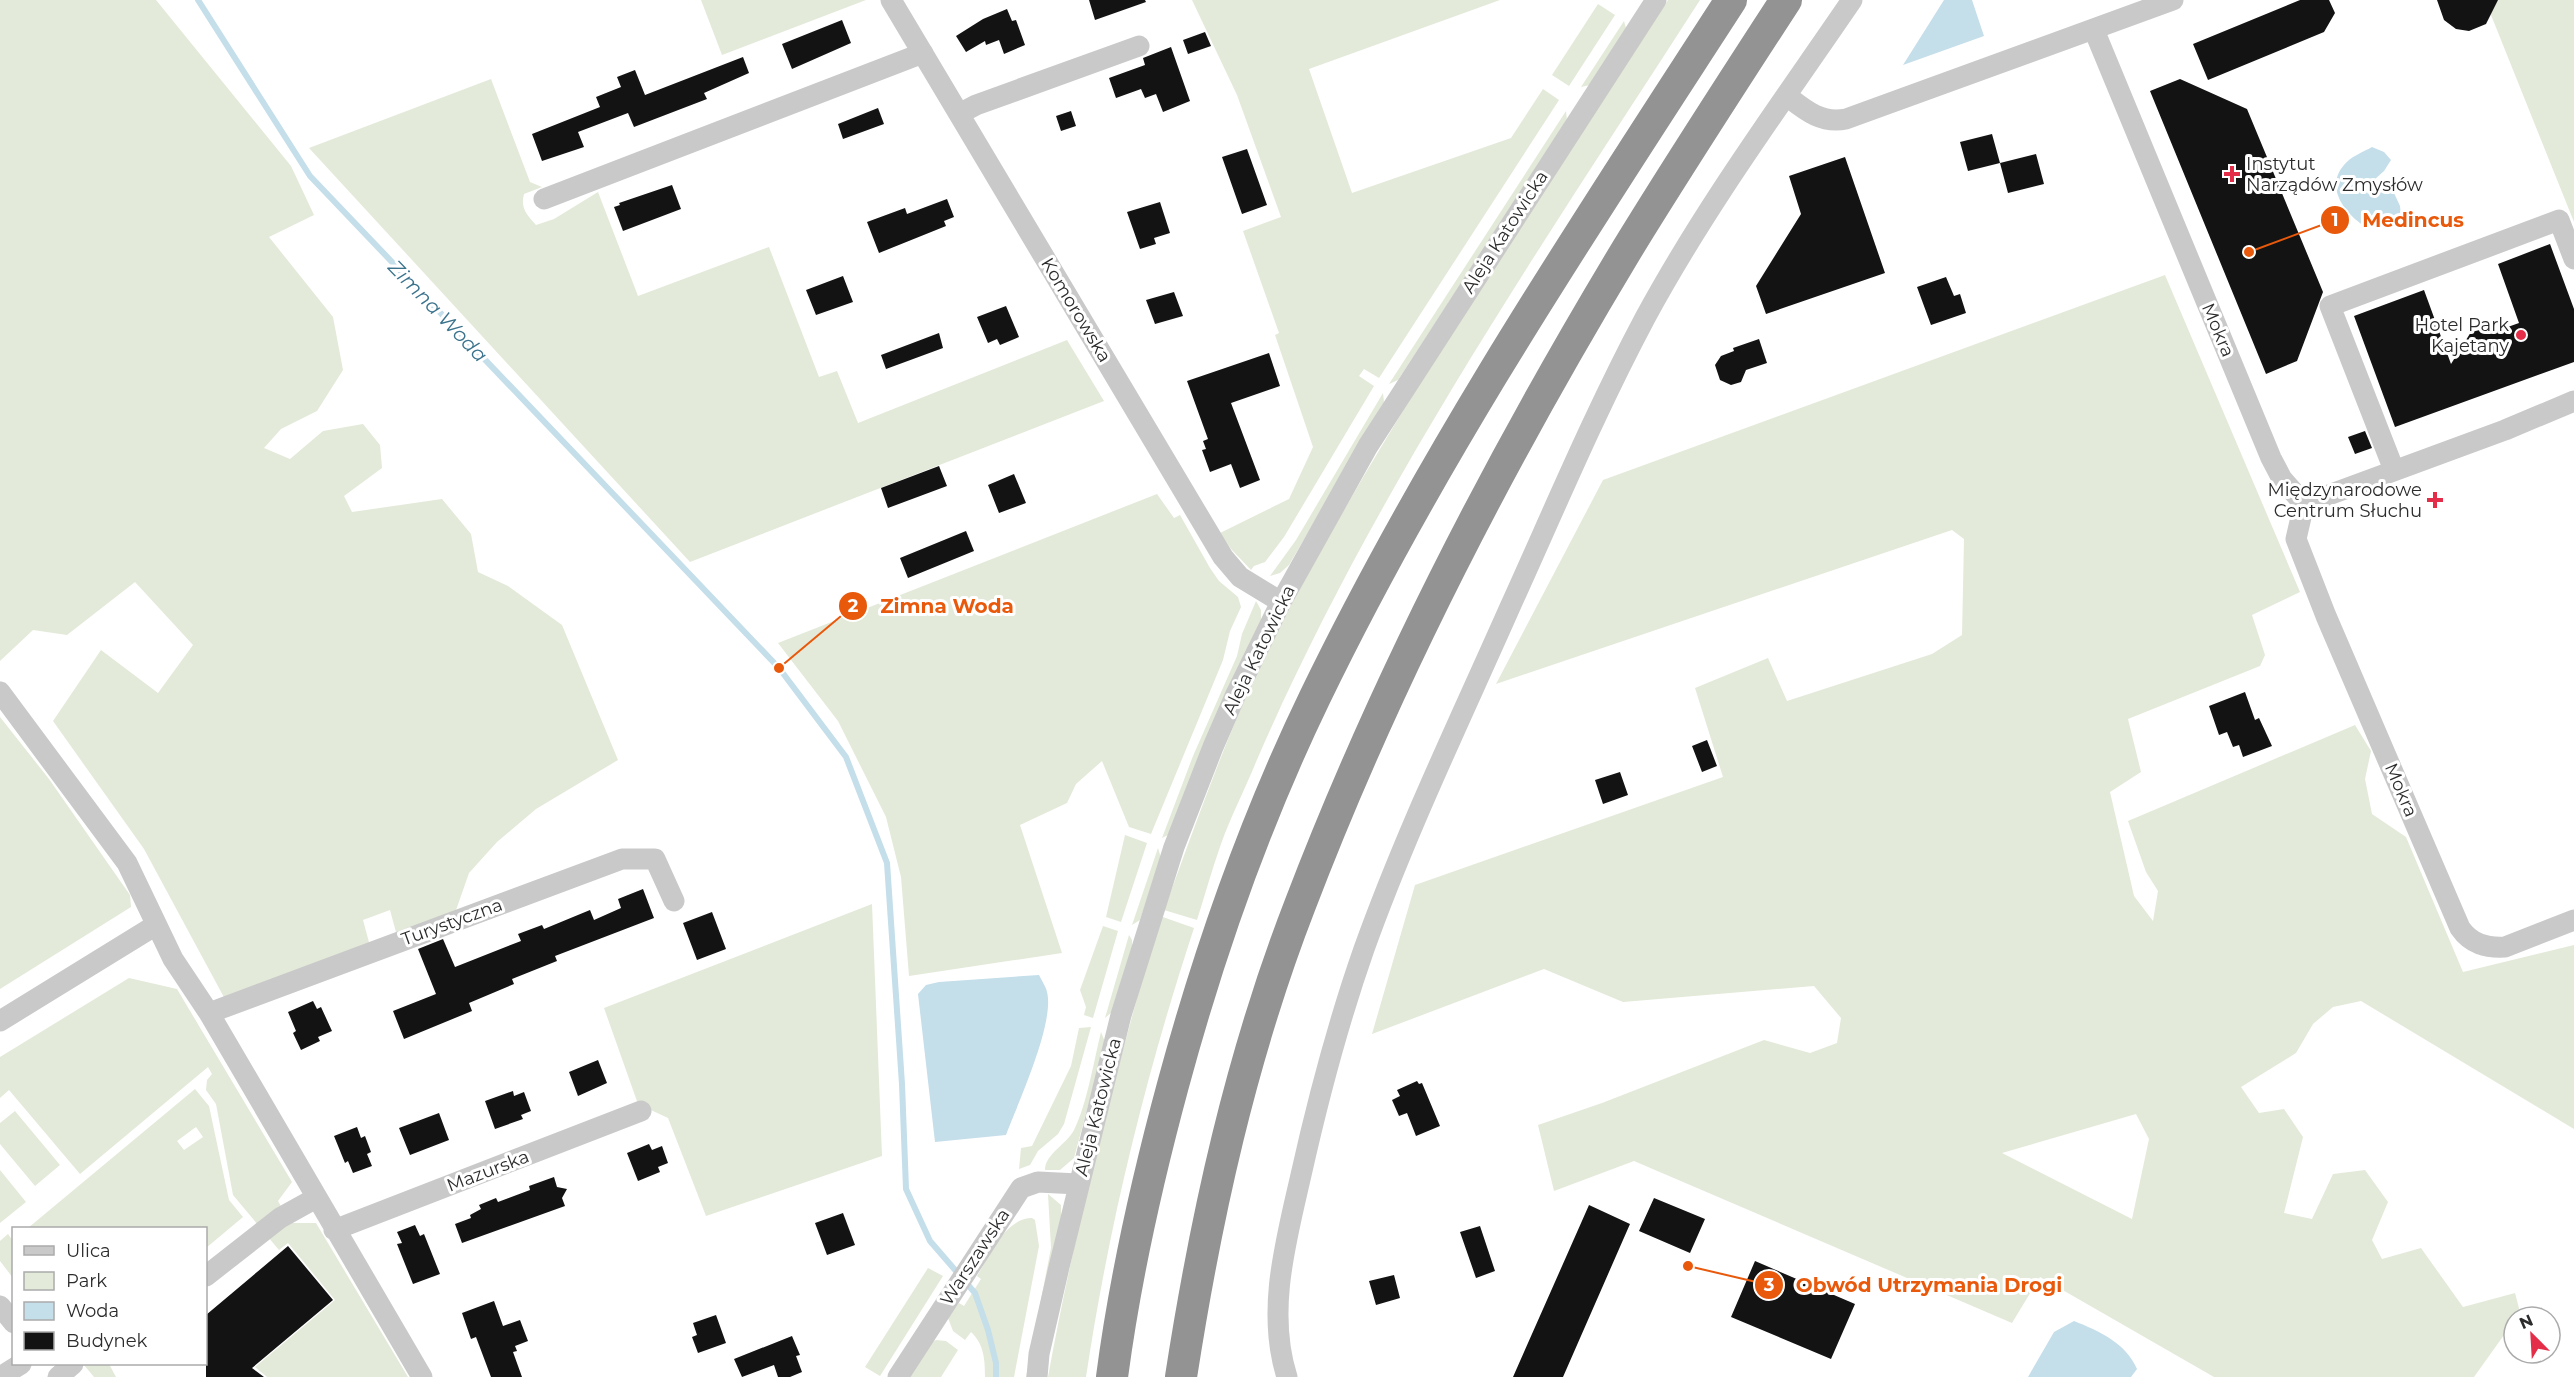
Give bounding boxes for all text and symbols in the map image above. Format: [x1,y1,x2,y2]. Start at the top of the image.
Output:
place label: Instytut Narządów Zmysłów [2246,153,2423,196]
marker: Instytut Narządów Zmysłów [2223,165,2241,183]
street label: Aleja Katowicka [1457,167,1553,297]
callout: Medincus [2320,201,2476,239]
text: Medincus [2362,208,2464,232]
text: 1 [2331,209,2339,231]
water label: Zimna Woda [383,254,493,367]
street label: Komorowska [1036,254,1116,366]
street label: Mokra [2197,300,2239,360]
place label: Hotel Park Kajetany [2415,314,2509,357]
marker: Hotel Park Kajetany [2514,328,2528,342]
place label: Międzynarodowe Centrum Słuchu [2268,479,2422,522]
marker: Międzynarodowe Centrum Słuchu [2426,491,2444,509]
street label: Aleja Katowicka [1218,581,1300,719]
callout: Zimna Woda [838,587,1025,625]
text: Zimna Woda [880,594,1014,618]
text: 2 [848,595,859,617]
street label: Mokra [2380,760,2422,820]
street label: Turystyczna [399,894,505,950]
street label: Aleja Katowicka [1070,1036,1126,1178]
street label: Mazurska [444,1145,532,1197]
street label: Warszawska [936,1204,1014,1310]
legend [12,1227,207,1365]
text: Ulica [66,1240,111,1262]
callout: Obwód Utrzymania Drogi [1754,1266,2075,1304]
text: Park [66,1270,107,1292]
text: Obwód Utrzymania Drogi [1796,1273,2062,1297]
text: 3 [1763,1274,1775,1296]
text: Woda [66,1300,119,1322]
north arrow [2502,1305,2562,1365]
text: N [2516,1310,2536,1333]
text: Budynek [66,1330,148,1352]

